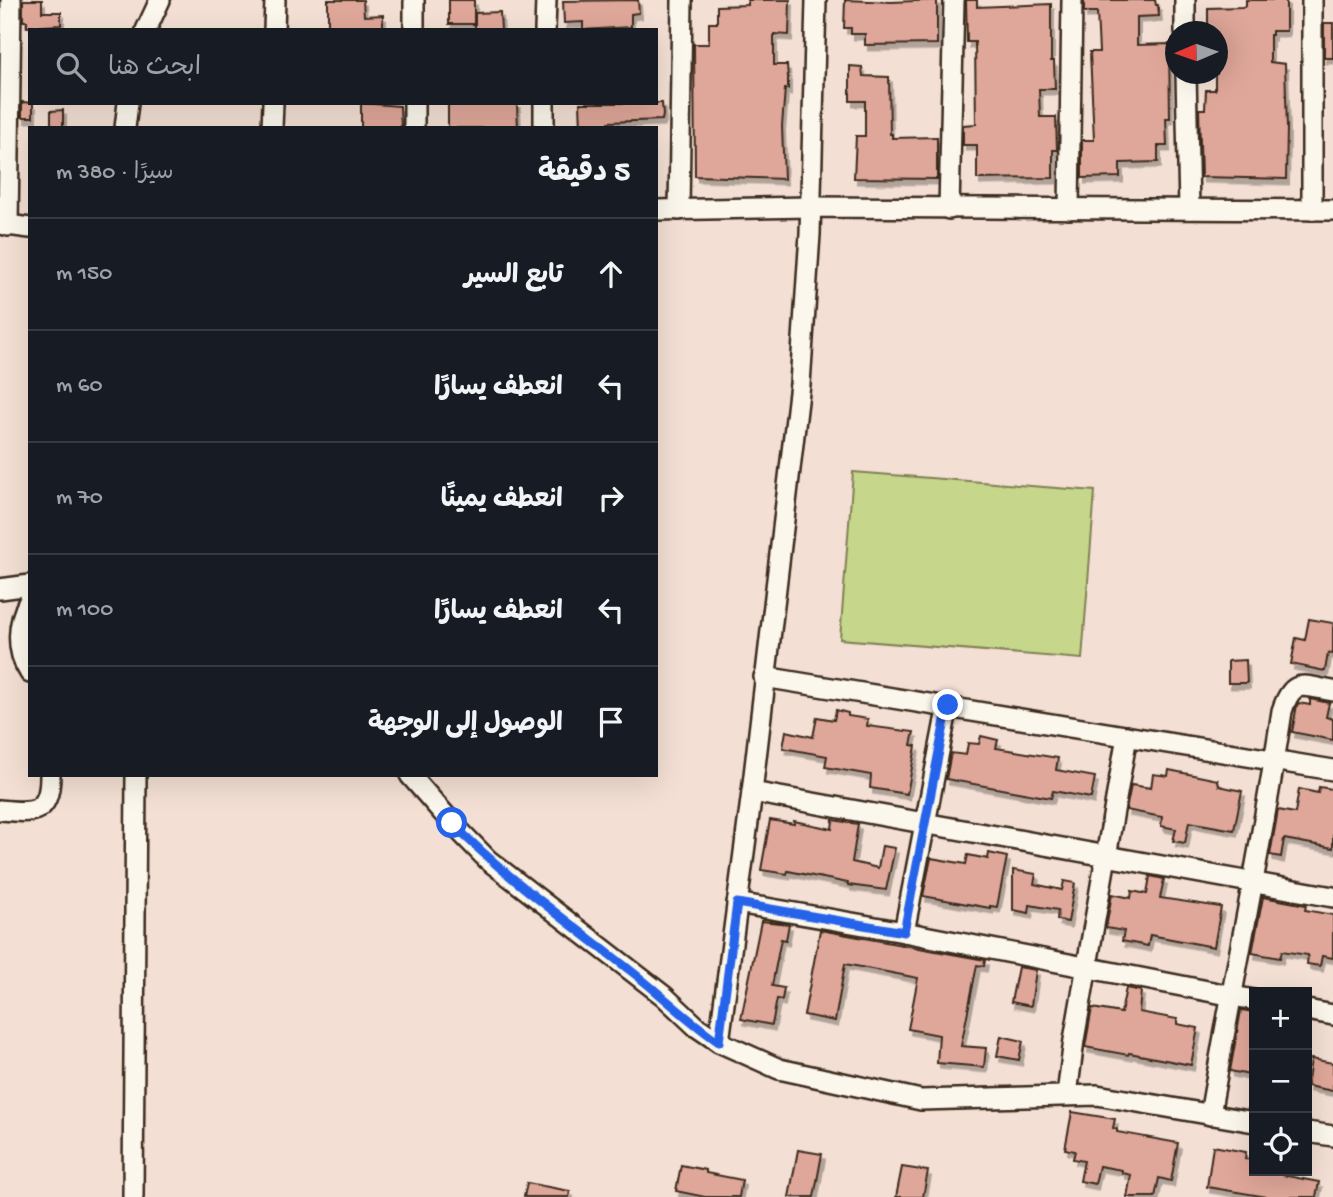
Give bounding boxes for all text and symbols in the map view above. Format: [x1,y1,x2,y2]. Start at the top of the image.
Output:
north arrow [1165,21,1228,84]
search box [28,28,658,105]
icon: search [52,48,90,86]
text: ابحث هنا [108,54,201,85]
text: 5 دقيقة [538,157,630,192]
text: سيرًا · 380 m [56,160,174,187]
icon: ahead [592,255,630,293]
text: 150 m [56,261,112,288]
text: تابع السير [464,262,563,293]
icon: left [592,367,630,405]
text: 60 m [56,373,103,400]
text: انعطف يسارًا [434,374,563,405]
icon: right [592,479,630,517]
text: 70 m [56,485,103,512]
text: انعطف يمينًا [441,486,563,517]
icon: left [592,591,630,629]
text: 100 m [56,597,113,624]
text: انعطف يسارًا [434,598,563,629]
route end [932,689,963,720]
icon: arrive [592,703,630,741]
text: الوصول إلى الوجهة [368,710,563,741]
route start [436,807,467,838]
map controls [1249,987,1312,1176]
button: + [1249,987,1312,1050]
button: − [1249,1050,1312,1113]
button: locate [1249,1113,1312,1176]

